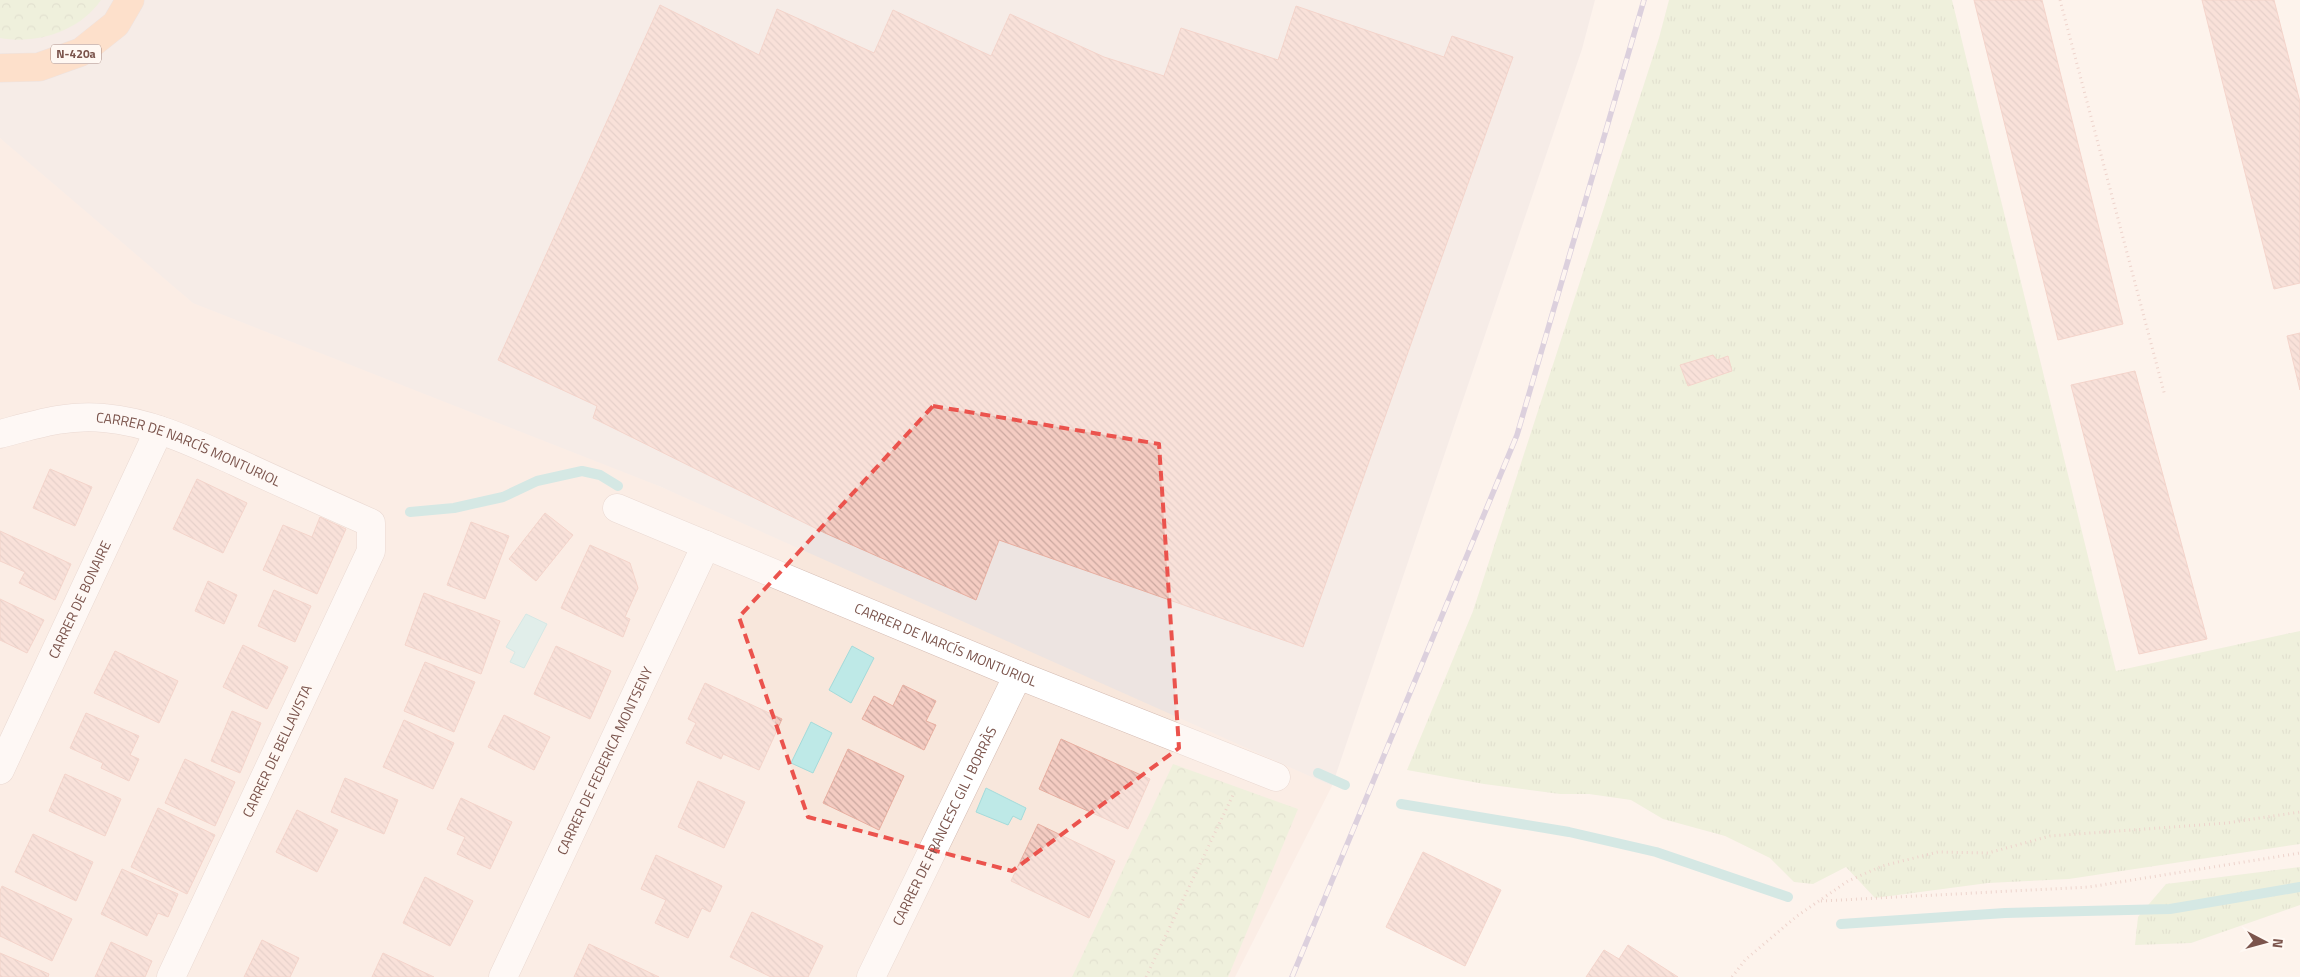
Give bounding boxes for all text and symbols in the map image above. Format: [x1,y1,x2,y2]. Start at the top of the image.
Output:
road number: N-420a [51,44,101,64]
street label: CARRER DE NARCÍS MONTURIOL [95,406,285,491]
street label: CARRER DE BONAIRE [43,537,116,662]
street label: CARRER DE NARCÍS MONTURIOL [851,597,1040,692]
street label: CARRER DE FEDERICA MONTSENY [551,662,658,858]
street label: CARRER DE BELLAVISTA [237,680,317,821]
street label: CARRER DE FRANCESC GIL I BORRÀS [887,723,1002,929]
north arrow [2240,917,2290,967]
text: N [2267,937,2289,949]

